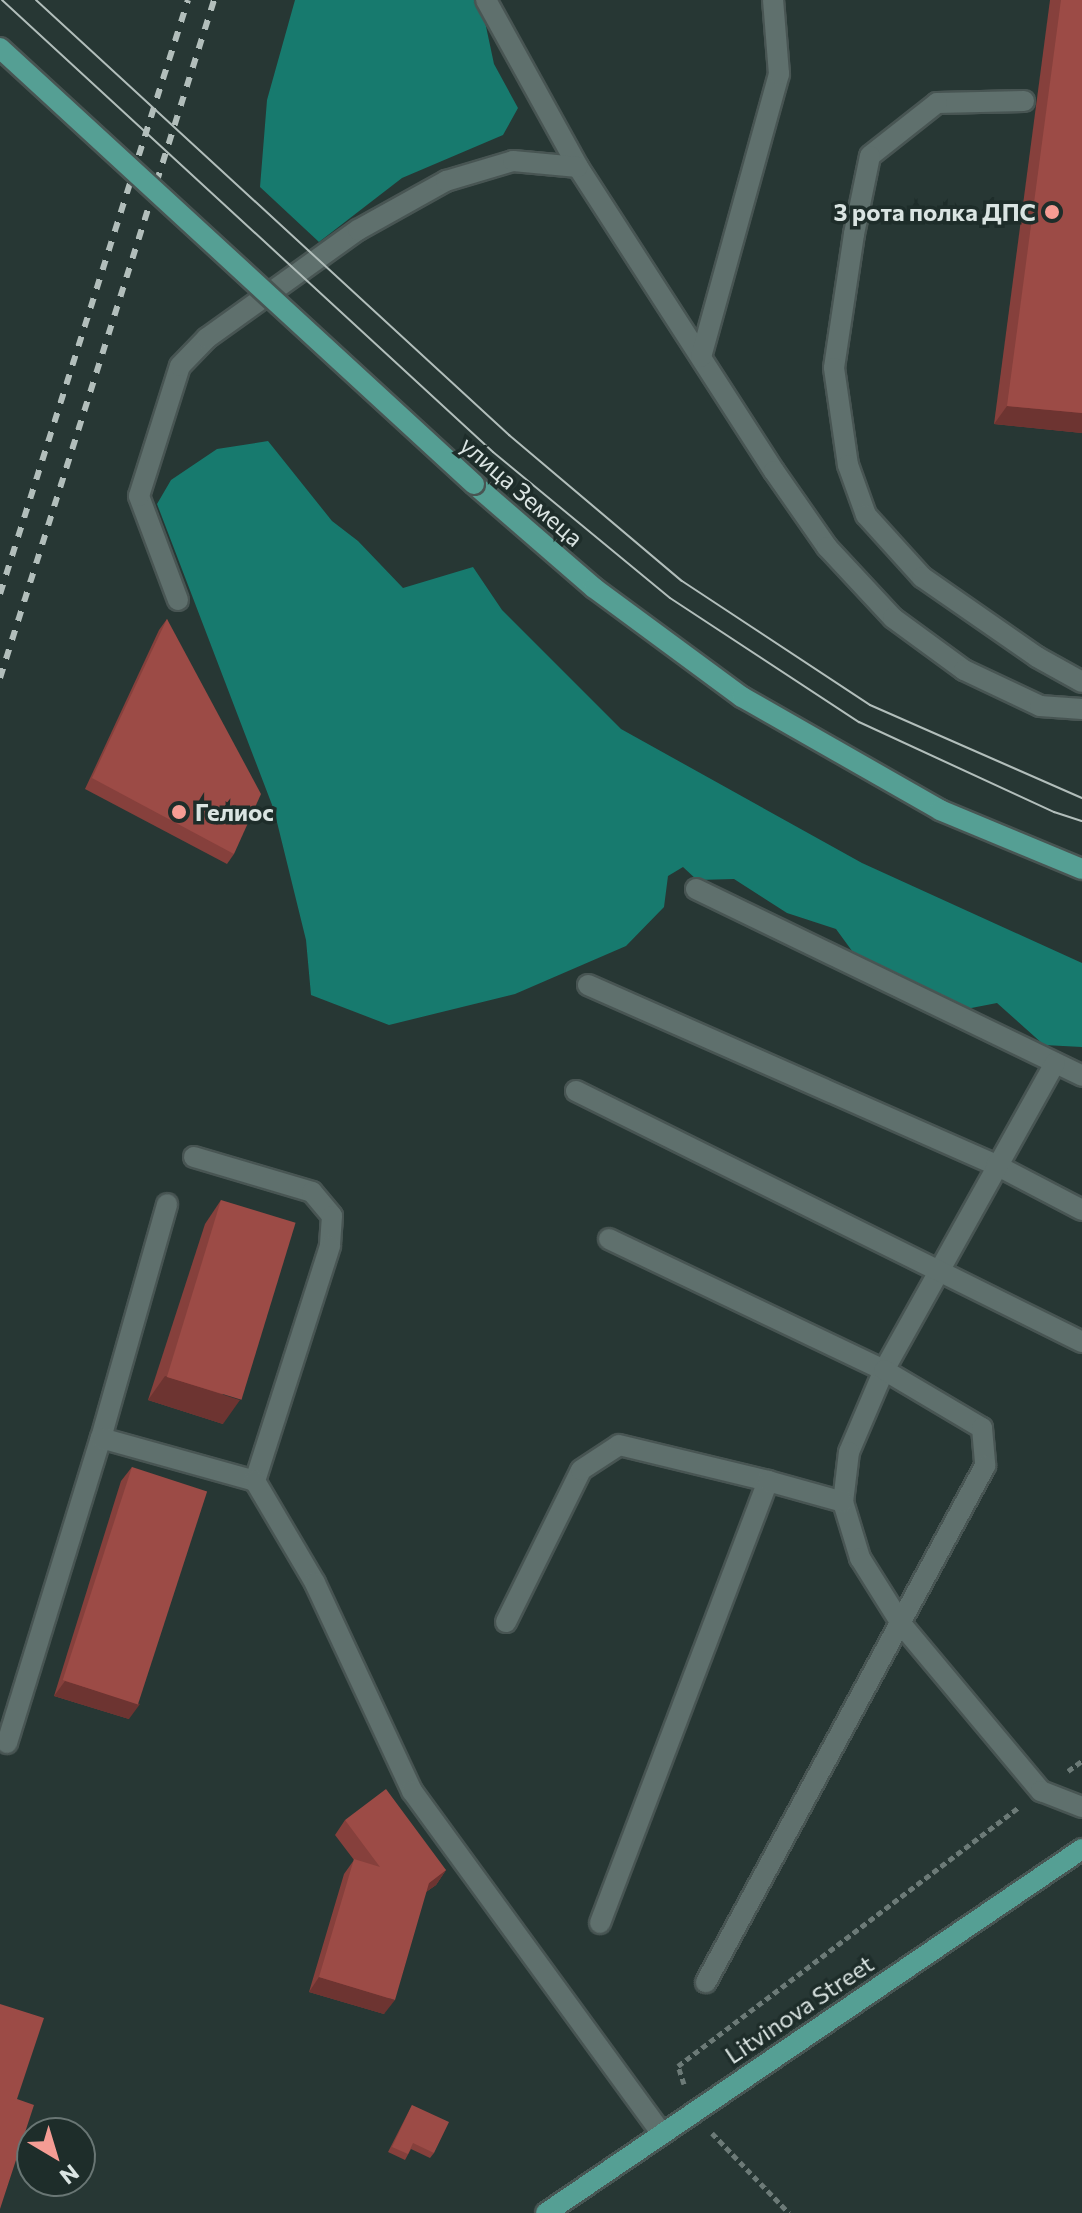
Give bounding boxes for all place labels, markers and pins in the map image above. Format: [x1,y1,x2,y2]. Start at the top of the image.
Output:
place label: 3 рота полка ДПС [833,198,1036,226]
marker: 3 рота полка ДПС [1043,203,1061,221]
place label: Гелиос [195,798,274,826]
marker: Гелиос [170,803,188,821]

